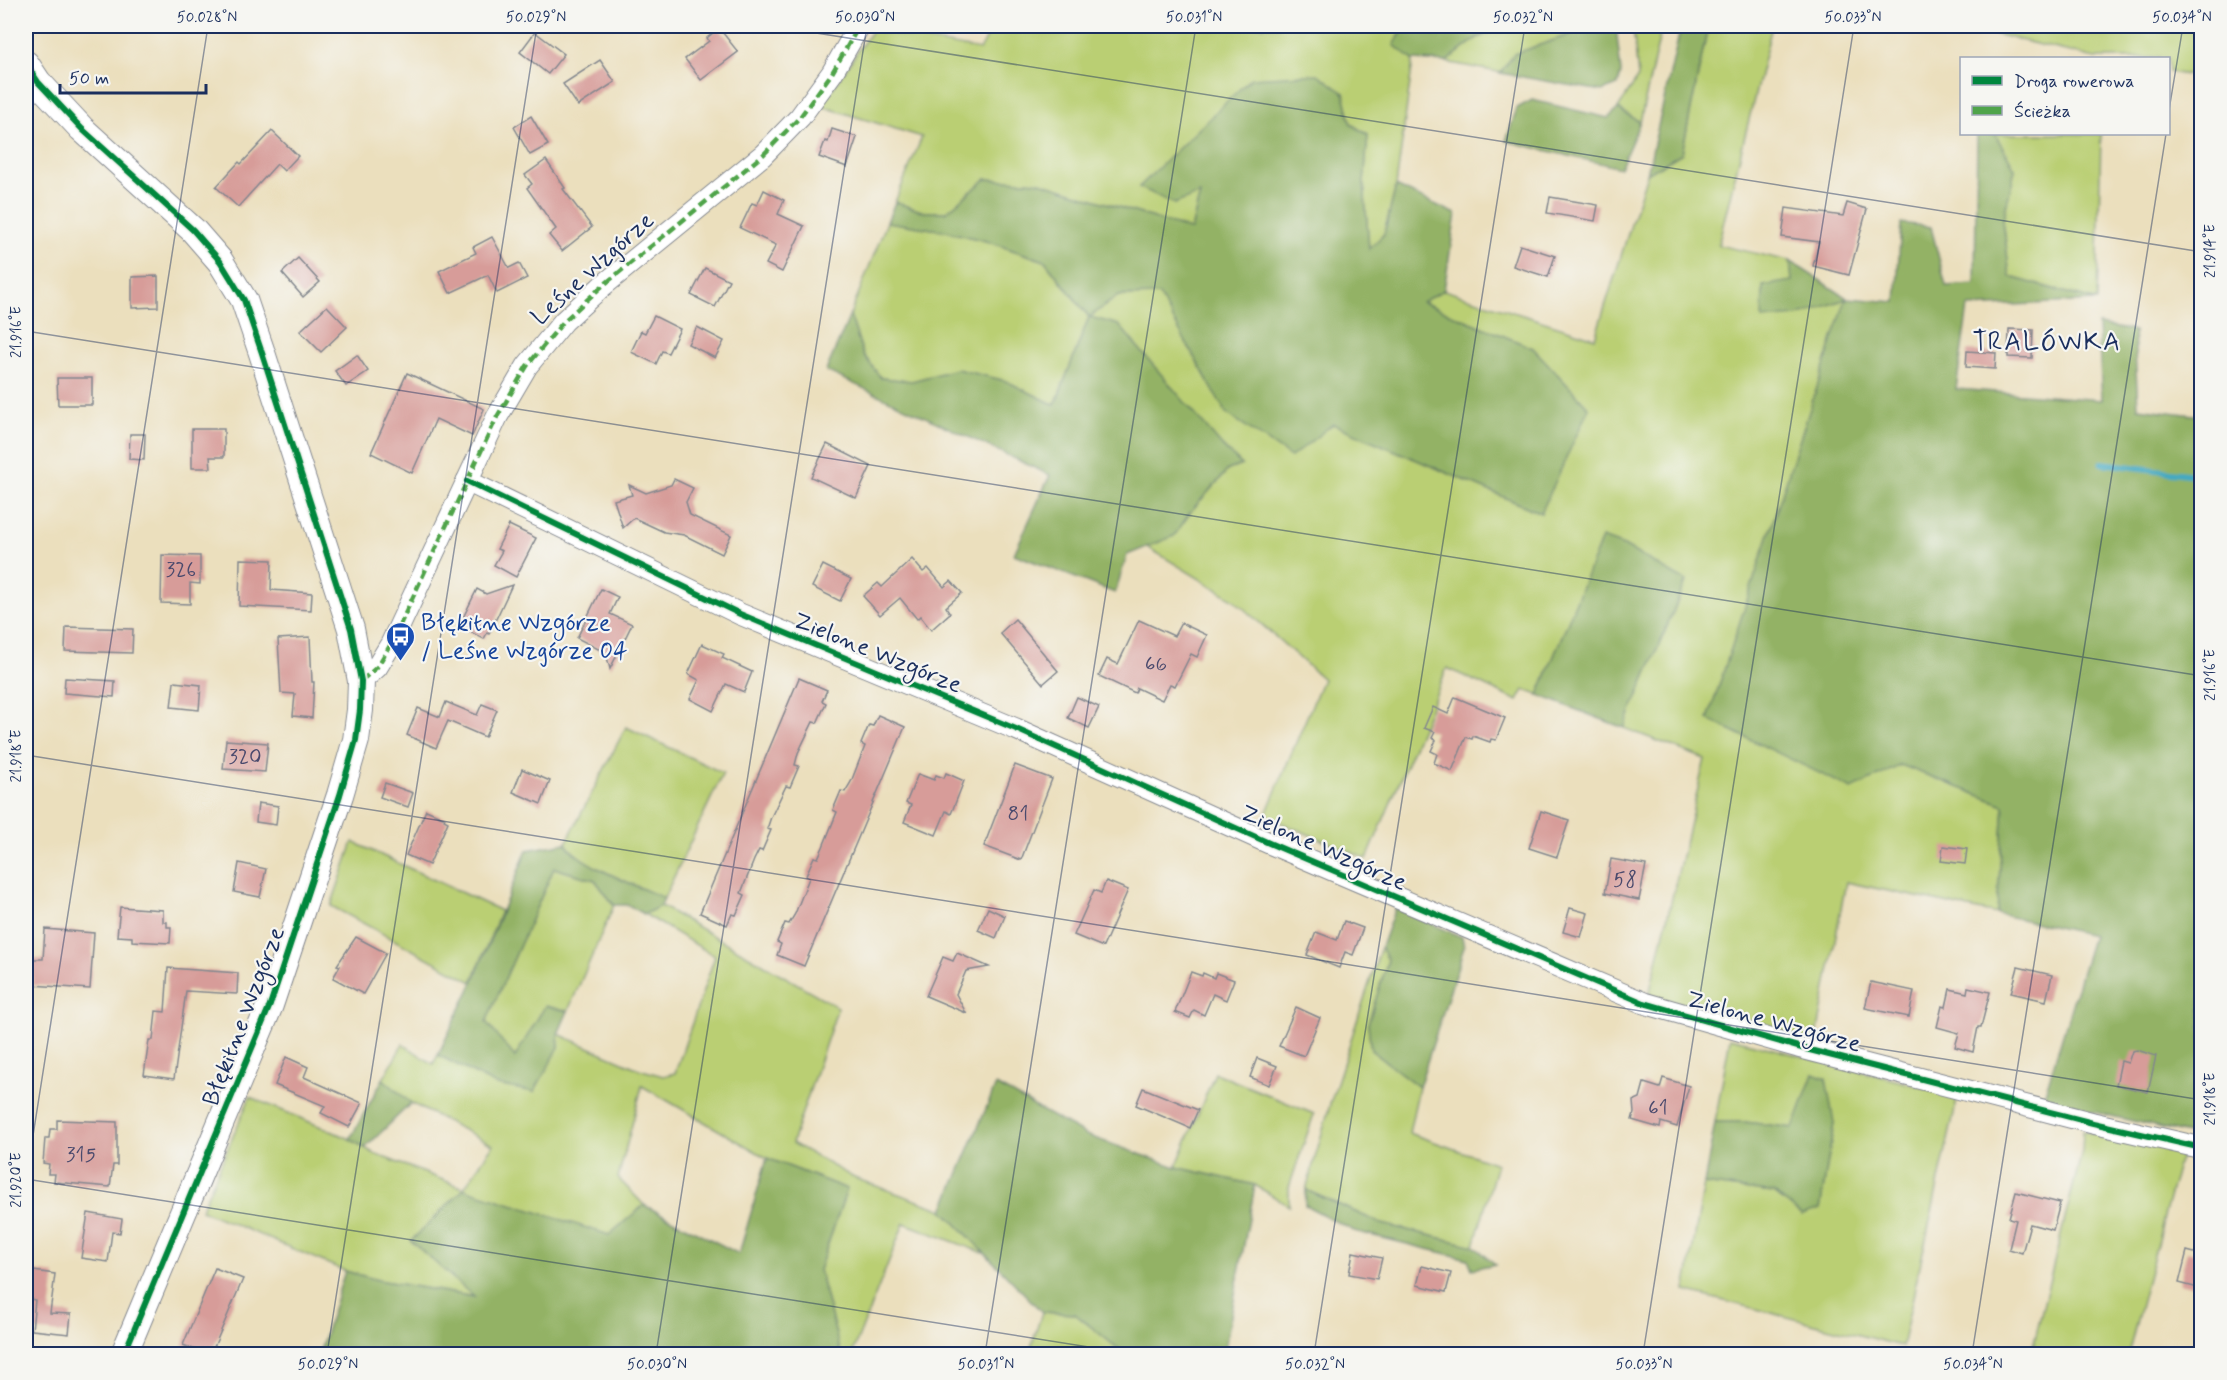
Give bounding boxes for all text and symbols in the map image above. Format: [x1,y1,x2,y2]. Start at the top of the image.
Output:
text: 50.028°N [177,8,237,28]
text: 50.029°N [506,8,566,28]
text: 50.030°N [835,8,895,28]
text: 50.031°N [1166,8,1222,28]
text: 50.032°N [1493,8,1553,28]
text: 50.033°N [1824,8,1882,28]
text: 50.034°N [2152,8,2212,28]
scale bar [60,57,206,95]
legend [1960,57,2170,135]
text: 50 m [69,67,109,91]
text: Droga rowerowa [2014,70,2134,94]
text: Ścieżka [2014,100,2071,124]
street label: Leśne Wzgórze [525,206,661,333]
text: 21.914°E [2201,224,2221,278]
text: 21.916°E [7,306,27,358]
district label: TRALÓWKA [1972,326,2122,360]
house number: 326 [166,556,196,584]
street label: Zielone Wzgórze [788,606,966,703]
place label: Błękitne Wzgórze / Leśne Wzgórze 04 [421,608,628,667]
bus stop icon: Błękitne Wzgórze / Leśne Wzgórze 04 [384,620,416,662]
text: 21.916°E [2201,649,2221,701]
house number: 66 [1145,650,1167,678]
text: 21.918°E [7,729,27,783]
house number: 320 [228,743,262,771]
street label: Zielone Wzgórze [1235,798,1412,901]
house number: 81 [1008,800,1028,828]
house number: 58 [1613,866,1637,894]
street label: Błękitne Wzgórze [196,922,295,1111]
street label: Zielone Wzgórze [1683,984,1864,1063]
text: 21.918°E [2201,1072,2221,1126]
house number: 61 [1648,1094,1668,1122]
house number: 315 [66,1141,96,1169]
text: 21.920°E [7,1152,27,1208]
text: 50.029°N [298,1355,358,1375]
text: 50.030°N [627,1355,687,1375]
text: 50.031°N [958,1355,1014,1375]
text: 50.032°N [1285,1355,1345,1375]
text: 50.033°N [1615,1355,1673,1375]
text: 50.034°N [1943,1355,2003,1375]

